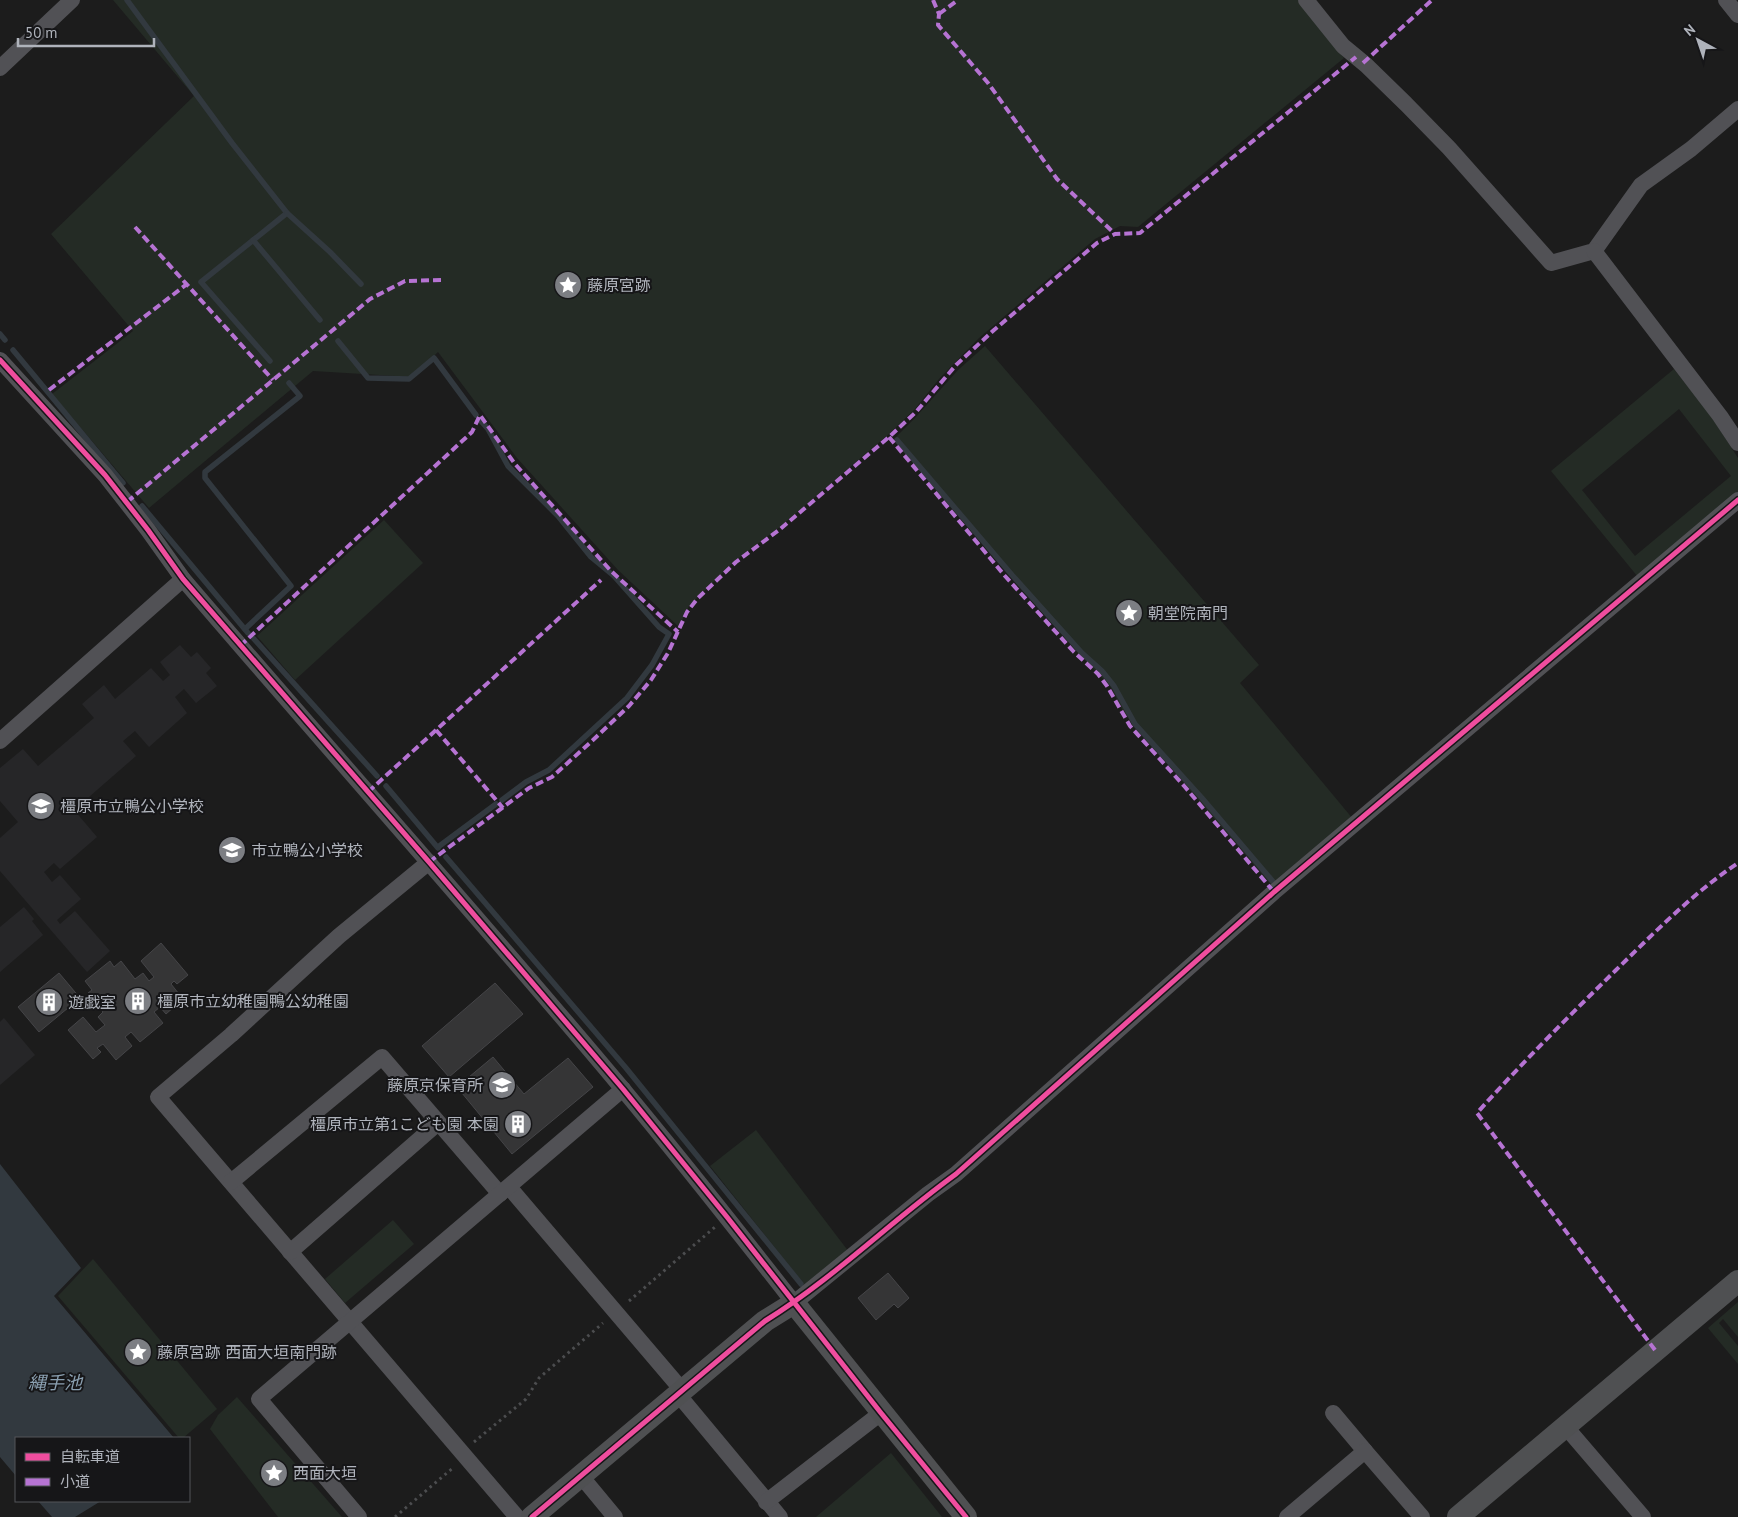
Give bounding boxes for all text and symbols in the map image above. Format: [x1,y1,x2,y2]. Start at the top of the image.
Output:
scale bar [18,15,154,47]
north arrow [1673,15,1723,65]
text: N [1680,20,1699,40]
text: 50 m [25,23,58,42]
place icon: 藤原宮跡 [553,270,583,300]
place label: 藤原宮跡 [587,275,651,295]
place icon: 朝堂院南門 [1114,598,1144,628]
place label: 朝堂院南門 [1148,603,1228,623]
school or university icon: 橿原市立鴨公小学校 [26,791,56,821]
place label: 橿原市立鴨公小学校 [60,796,204,816]
school or university icon: 市立鴨公小学校 [217,835,247,865]
place label: 市立鴨公小学校 [251,840,363,860]
building icon: 橿原市立幼稚園鴨公幼稚園 [123,986,153,1016]
building icon: 遊戯室 [34,987,64,1017]
place label: 橿原市立幼稚園鴨公幼稚園 [157,991,349,1011]
place label: 遊戯室 [68,992,116,1012]
school or university icon: 藤原京保育所 [487,1070,517,1100]
place label: 藤原京保育所 [387,1075,483,1095]
building icon: 橿原市立第1こども園 本園 [503,1109,533,1139]
place label: 橿原市立第1こども園 本園 [310,1114,499,1134]
place icon: 藤原宮跡 西面大垣南門跡 [123,1337,153,1367]
place label: 藤原宮跡 西面大垣南門跡 [157,1342,337,1362]
water label: 縄手池 [28,1371,84,1394]
legend [15,1437,190,1502]
text: 自転車道 [60,1447,120,1466]
place icon: 西面大垣 [259,1458,289,1488]
place label: 西面大垣 [293,1463,357,1483]
text: 小道 [60,1472,90,1491]

